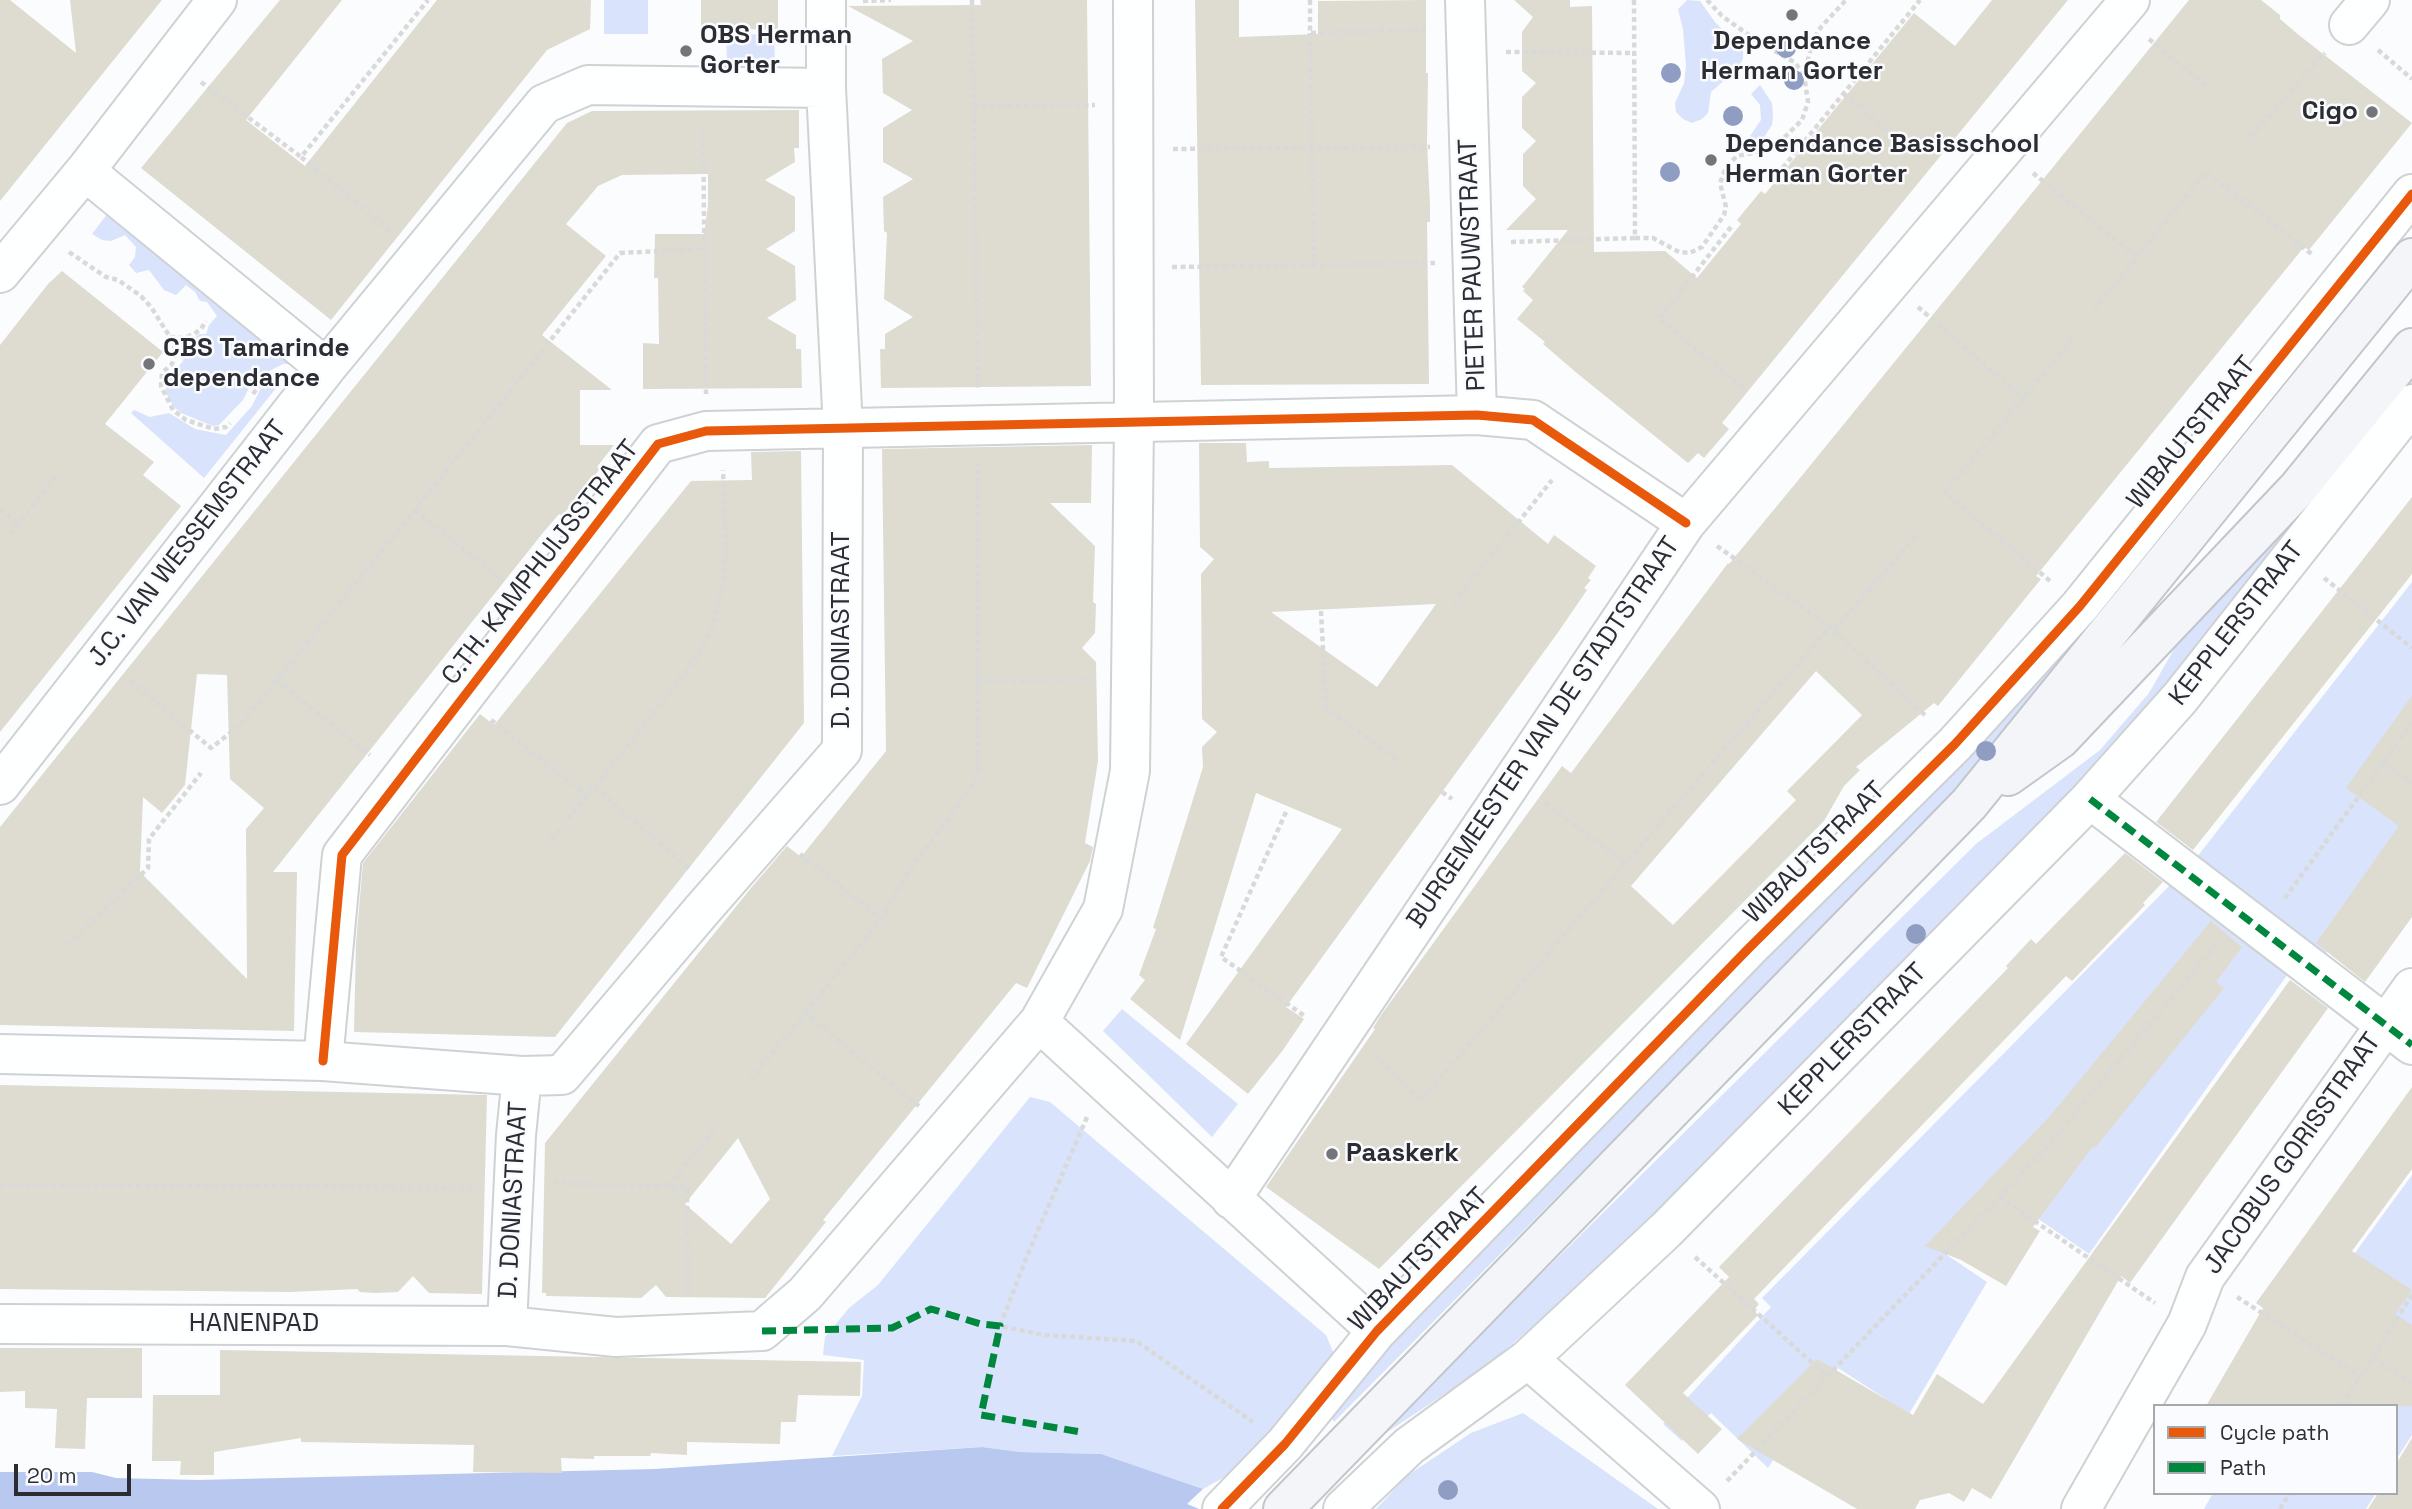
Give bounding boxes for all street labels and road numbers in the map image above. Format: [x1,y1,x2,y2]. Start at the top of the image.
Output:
street label: PIETER PAUWSTRAAT [1453,138,1493,392]
street label: WIBAUTSTRAAT [2121,350,2263,516]
street label: J.C. VAN WESSEMSTRAAT [82,414,294,674]
street label: C.TH. KAMPHUIJSSTRAAT [436,434,646,692]
street label: D. DONIASTRAAT [826,531,858,729]
street label: BURGEMEESTER VAN DE STADTSTRAAT [1401,531,1687,935]
street label: KEPPLERSTRAAT [2163,536,2311,712]
street label: WIBAUTSTRAAT [1738,776,1892,930]
street label: KEPPLERSTRAAT [1772,957,1934,1123]
street label: JACOBUS GORISSTRAAT [2198,1027,2388,1281]
street label: D. DONIASTRAAT [493,1101,535,1299]
street label: WIBAUTSTRAAT [1343,1182,1495,1338]
street label: HANENPAD [189,1308,319,1340]

